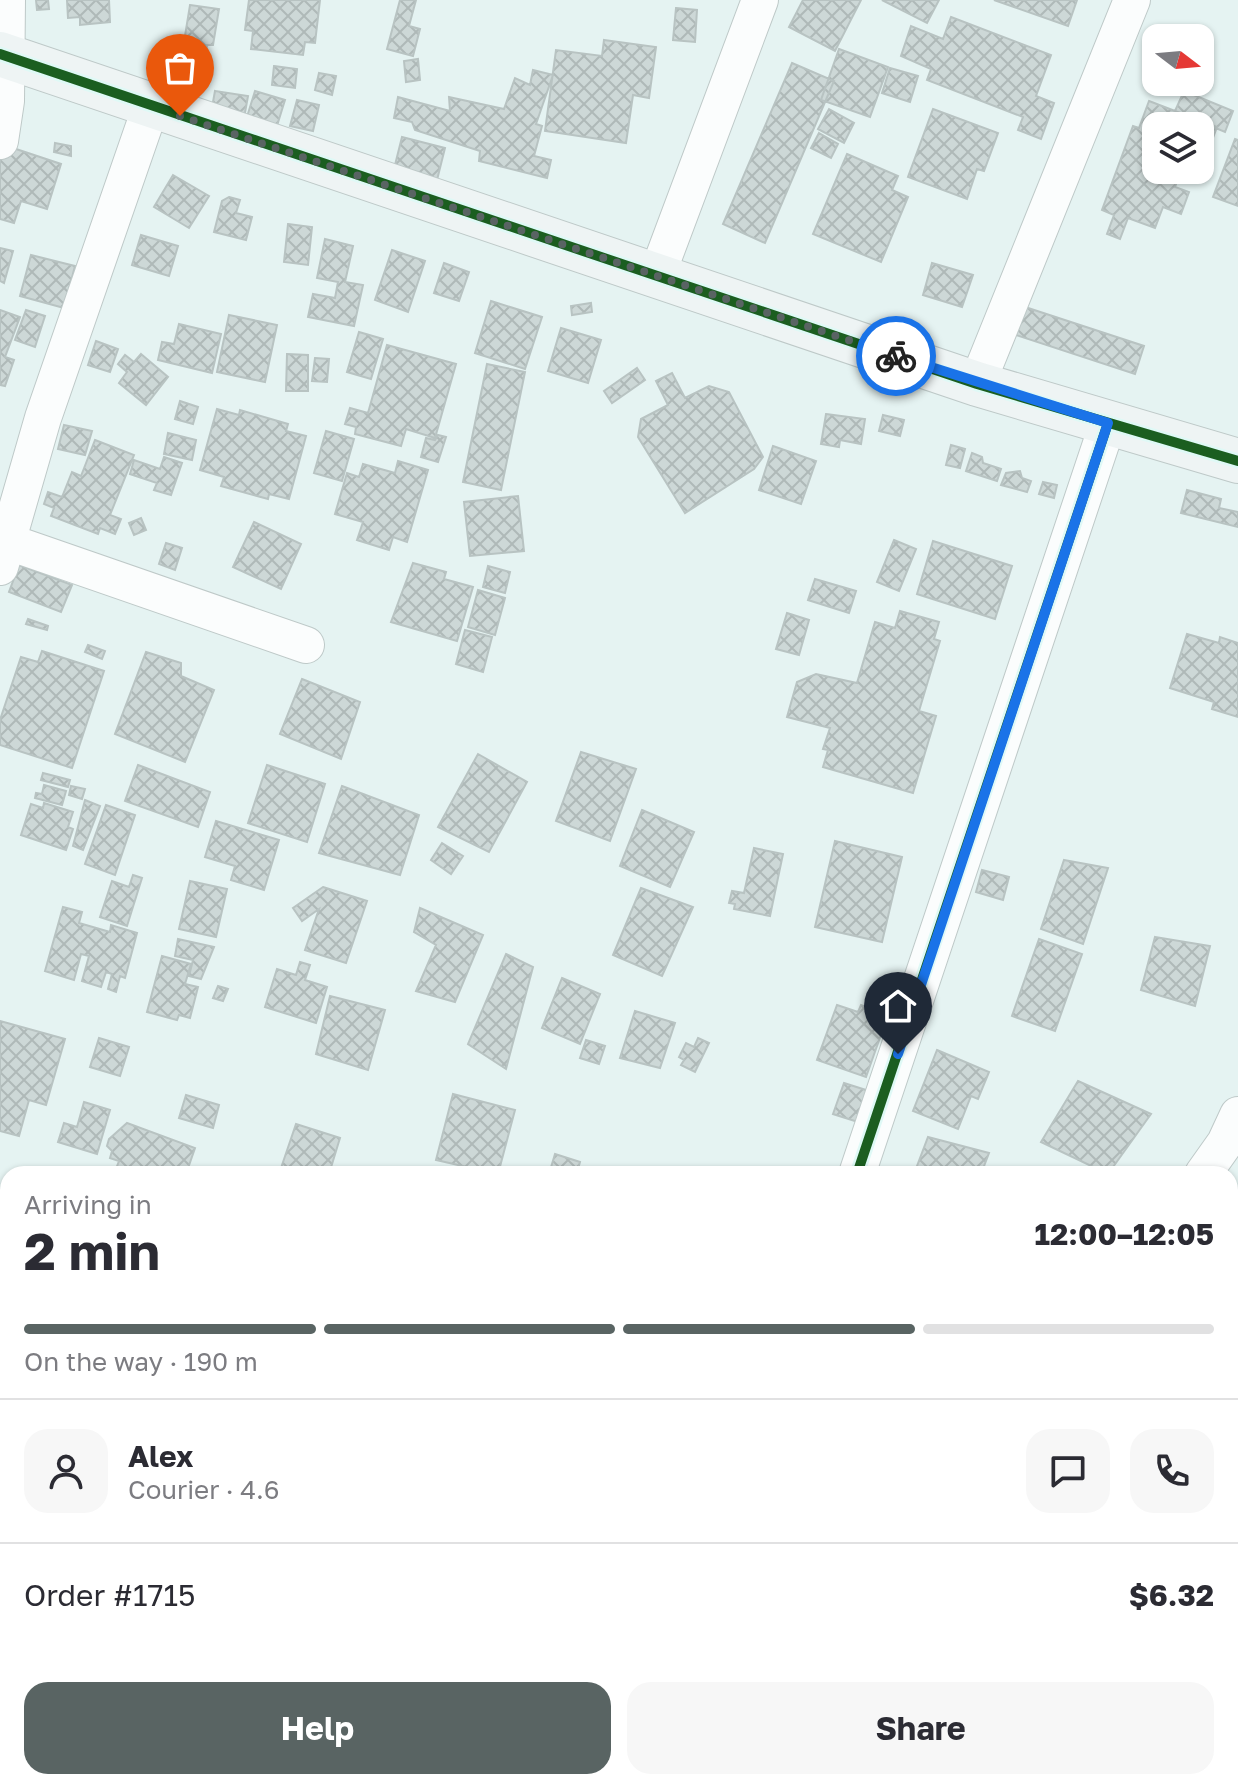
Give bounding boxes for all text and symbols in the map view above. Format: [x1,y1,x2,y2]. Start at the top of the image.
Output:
north arrow [1142,24,1214,96]
map controls [1142,24,1214,184]
pin [146,34,214,116]
icon: bag [158,46,202,90]
button: layers [1142,112,1214,184]
courier [856,316,936,396]
icon: bike [874,334,918,378]
pin [864,972,932,1054]
icon: home [876,984,920,1028]
text: Arriving in [24,1189,152,1220]
text: 12:00–12:05 [1035,1216,1214,1252]
text: 2 min [24,1219,160,1281]
text: On the way · 190 m [24,1346,258,1377]
button: person [24,1429,108,1513]
button: chat [1026,1429,1110,1513]
button: phone [1130,1429,1214,1513]
text: Alex [128,1438,193,1474]
text: Courier · 4.6 [128,1474,280,1505]
text: Order #1715 [24,1577,195,1613]
text: $6.32 [1129,1577,1214,1613]
button: Help [24,1682,611,1774]
button: Share [627,1682,1214,1774]

